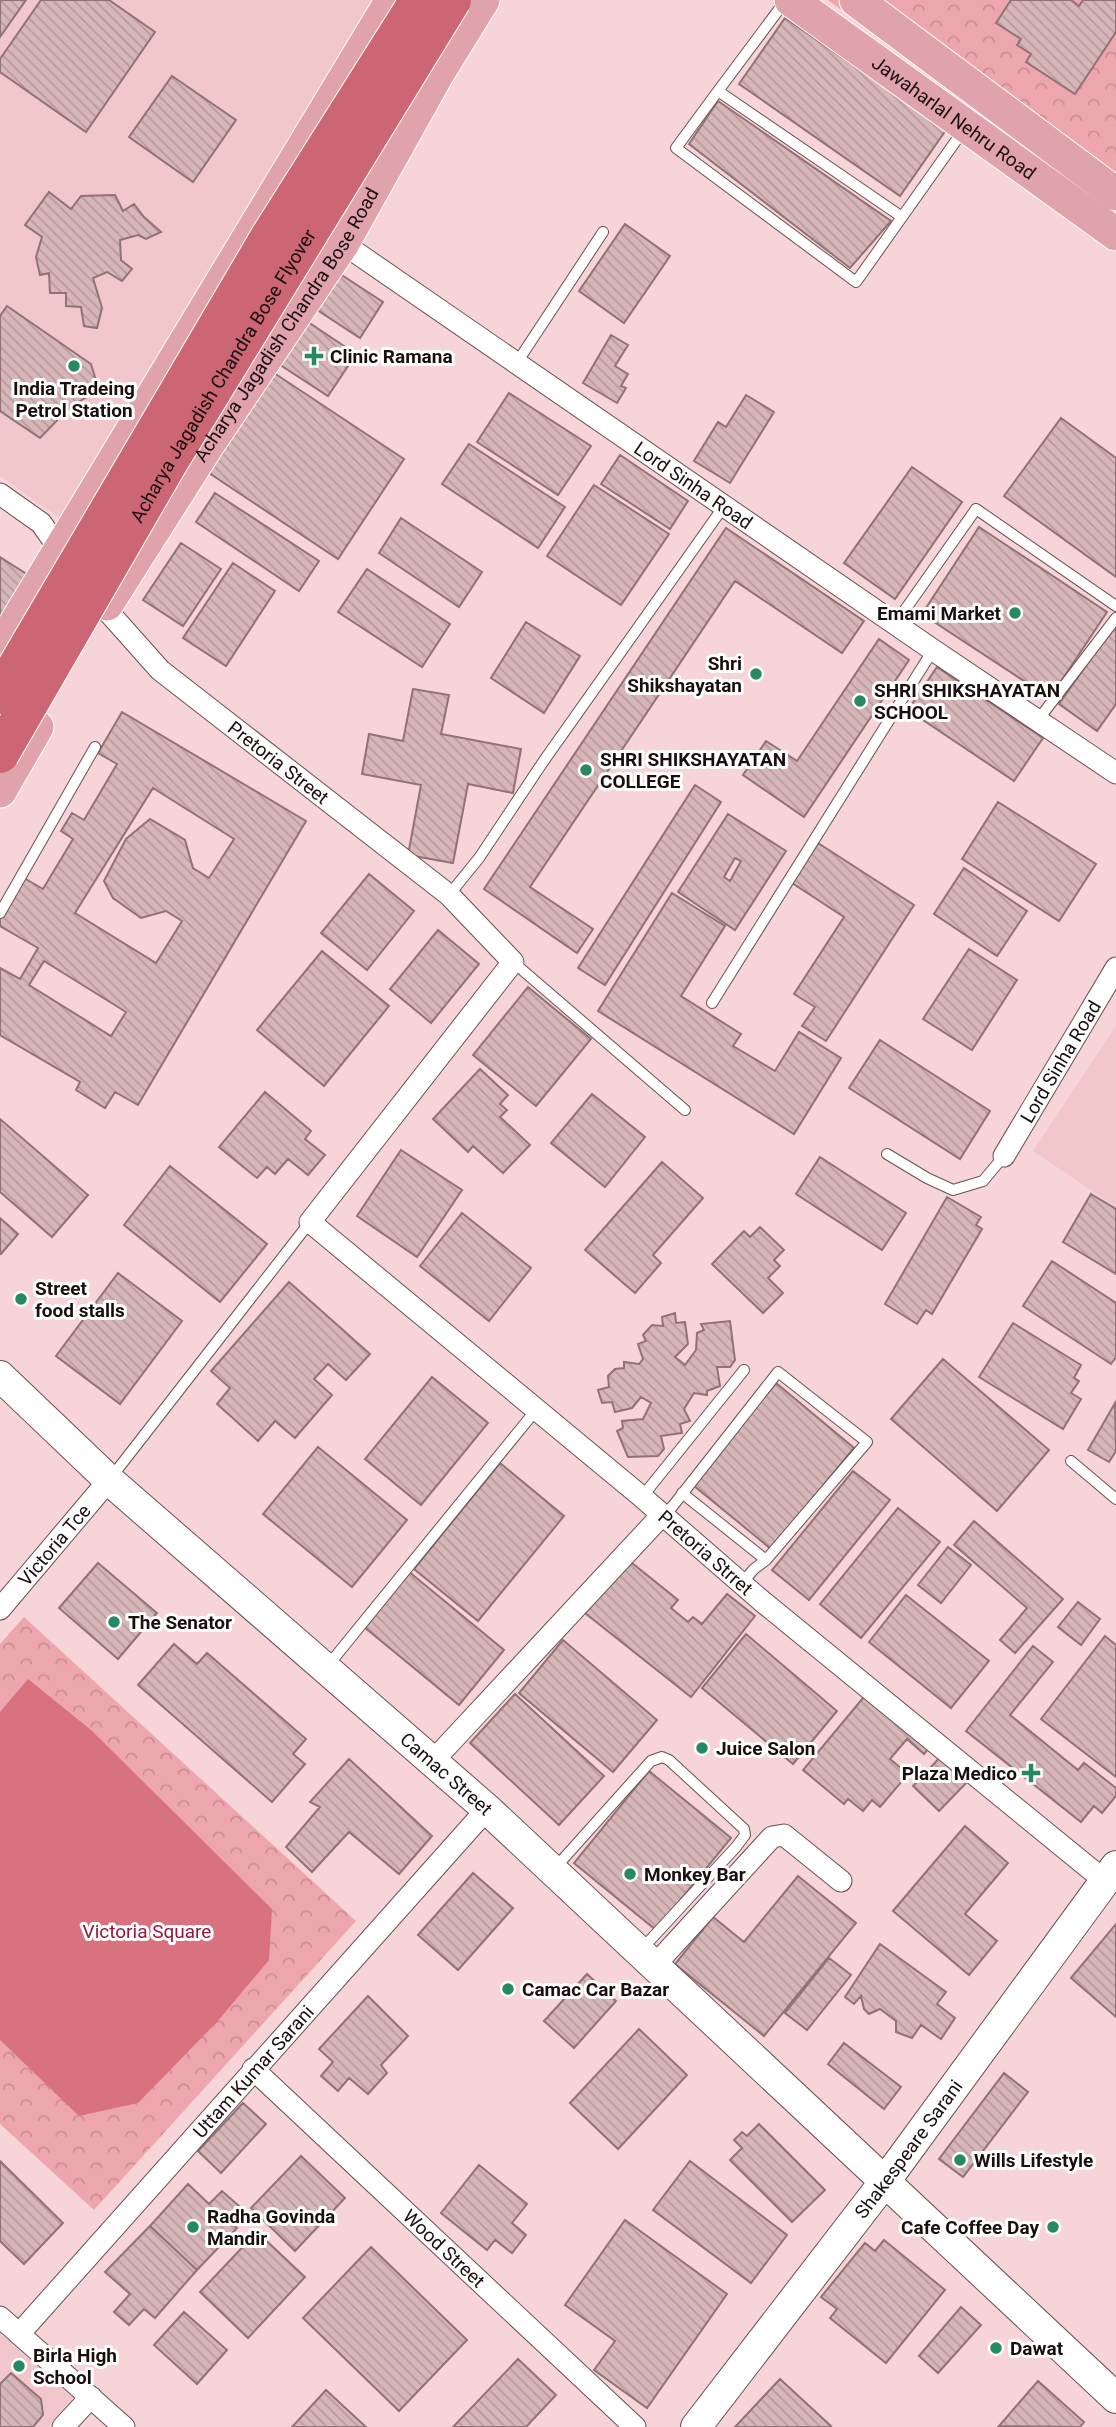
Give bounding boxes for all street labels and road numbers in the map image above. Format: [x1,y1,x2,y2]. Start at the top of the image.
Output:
street label: Jawaharlal Nehru Road [868,51,1041,184]
street label: Acharya Jagadish Chandra Bose Road [189,183,383,466]
street label: Acharya Jagadish Chandra Bose Flyover [125,224,321,526]
street label: Lord Sinha Road [630,436,757,534]
street label: Pretoria Street [224,716,334,809]
street label: Lord Sinha Road [1015,996,1106,1127]
street label: Victoria Tce [13,1499,95,1590]
street label: Pretoria Strret [654,1505,758,1600]
street label: Camac Street [396,1727,497,1820]
street label: Uttam Kumar Sarani [188,2000,318,2142]
street label: Shakespeare Sarani [849,2075,967,2223]
street label: Wood Street [398,2204,490,2292]

